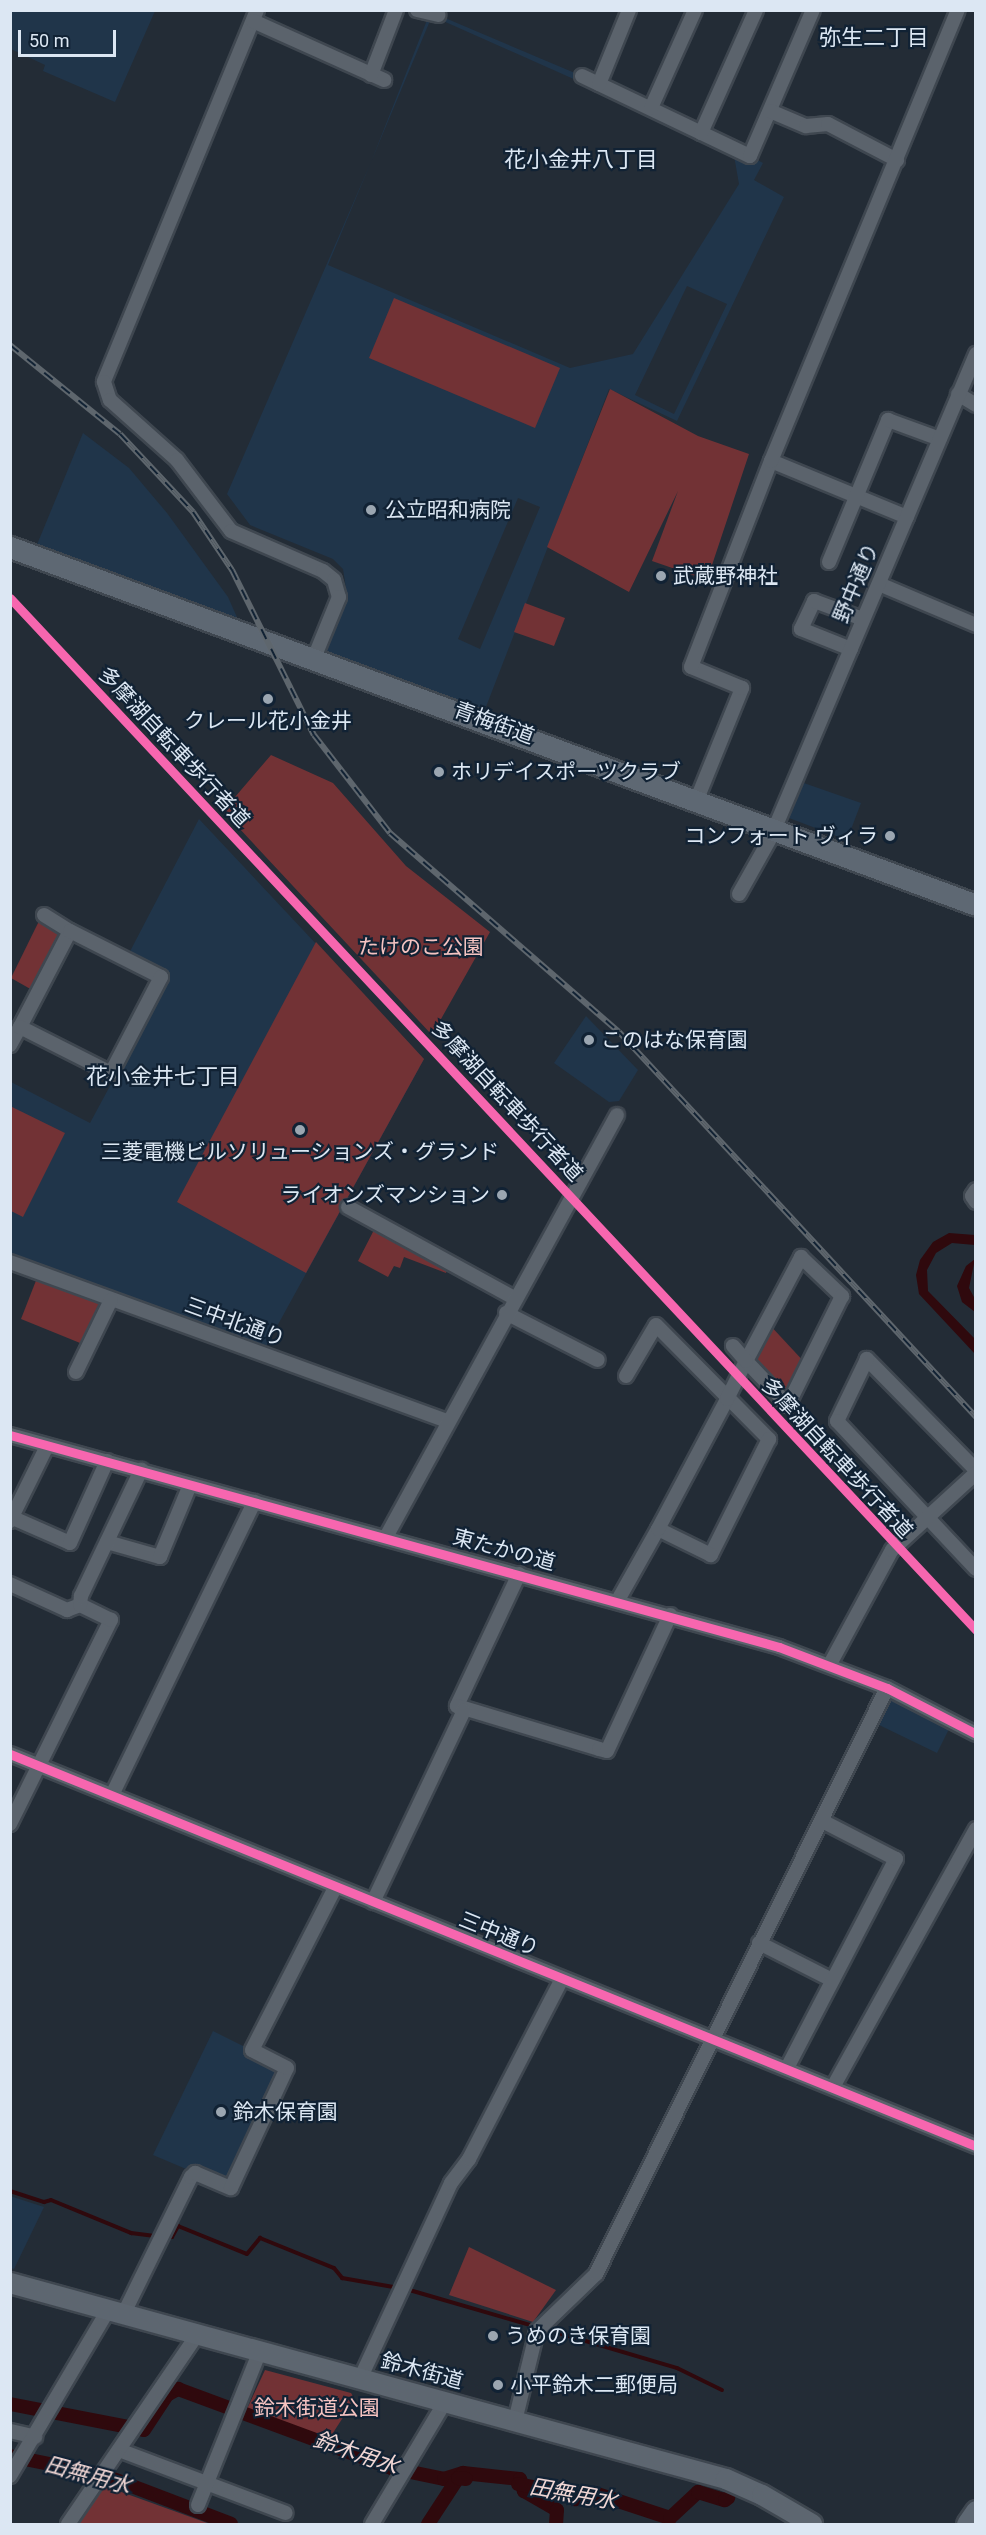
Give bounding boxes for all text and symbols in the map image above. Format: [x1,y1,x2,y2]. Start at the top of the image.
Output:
scale bar [21,18,118,56]
district label: 弥生二丁目 [819,25,929,51]
text: 50 m [29,30,69,51]
district label: 花小金井八丁目 [504,147,658,173]
place label: 公立昭和病院 [385,497,511,523]
marker: 公立昭和病院 [362,501,380,519]
street label: 野中通り [828,539,884,627]
place label: 武蔵野神社 [673,563,778,589]
marker: 武蔵野神社 [654,569,668,583]
street label: 多摩湖自転車歩行者道 [93,662,255,832]
marker: クレール花小金井 [261,692,275,706]
street label: 青梅街道 [450,697,538,749]
place label: クレール花小金井 [184,708,352,734]
place label: ホリデイスポーツクラブ [451,759,682,785]
marker: ホリデイスポーツクラブ [432,765,446,779]
place label: コンフォート ヴィラ [684,823,878,849]
marker: コンフォート ヴィラ [883,829,897,843]
park label: たけのこ公園 [358,934,484,960]
street label: 多摩湖自転車歩行者道 [426,1016,588,1186]
place label: このはな保育園 [601,1027,748,1053]
marker: このはな保育園 [582,1033,596,1047]
district label: 花小金井七丁目 [86,1064,240,1090]
marker: 三菱電機ビルソリューションズ・グランド [293,1123,307,1137]
place label: 三菱電機ビルソリューションズ・グランド [101,1139,499,1165]
place label: ライオンズマンション [280,1182,490,1208]
marker: ライオンズマンション [495,1188,509,1202]
street label: 三中北通り [181,1292,289,1352]
street label: 多摩湖自転車歩行者道 [756,1373,918,1543]
street label: 東たかの道 [450,1524,558,1576]
street label: 三中通り [455,1907,543,1961]
place label: 鈴木保育園 [233,2099,338,2125]
marker: 鈴木保育園 [214,2105,228,2119]
place label: うめのき保育園 [505,2323,652,2349]
marker: うめのき保育園 [486,2329,500,2343]
street label: 鈴木街道 [378,2348,466,2394]
place label: 小平鈴木二郵便局 [510,2372,678,2398]
marker: 小平鈴木二郵便局 [491,2378,505,2392]
park label: 鈴木街道公園 [254,2395,380,2421]
water label: 鈴木用水 [310,2426,402,2480]
water label: 田無用水 [42,2451,134,2499]
water label: 田無用水 [527,2473,619,2515]

